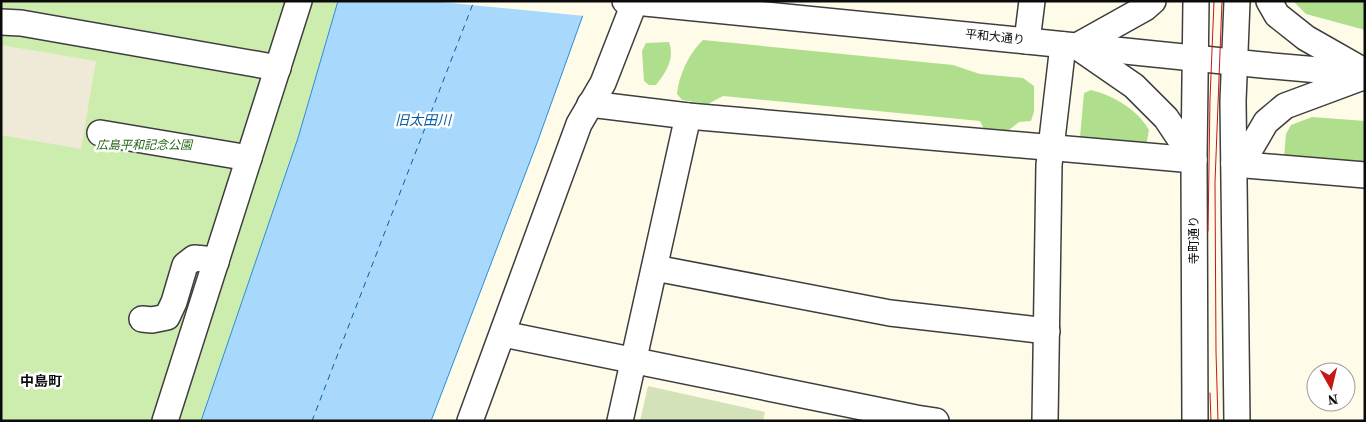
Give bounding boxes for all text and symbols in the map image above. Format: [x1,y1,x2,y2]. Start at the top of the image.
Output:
street label: 平和大通り [964,26,1026,48]
water label: 旧太田川 [395,110,453,130]
park label: 広島平和記念公園 [96,137,194,153]
street label: 寺町通り [1186,216,1202,264]
north arrow [1306,362,1356,412]
district label: 中島町 [20,371,62,391]
text: N [1326,389,1339,410]

